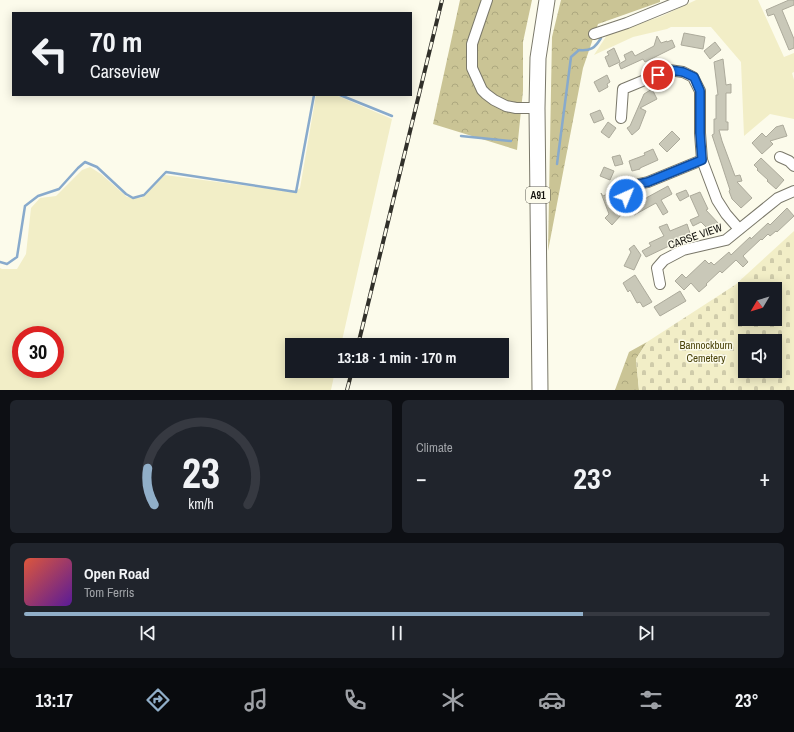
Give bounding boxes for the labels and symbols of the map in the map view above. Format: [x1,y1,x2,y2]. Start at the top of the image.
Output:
pin [641,58,675,92]
position arrow [605,175,647,217]
road number: A91 [526,187,550,203]
street label: CARSE VIEW [666,220,725,252]
north arrow [738,282,782,326]
speed limit sign: 30 [12,326,64,378]
park label: Bannockburn Cemetery [679,338,733,365]

